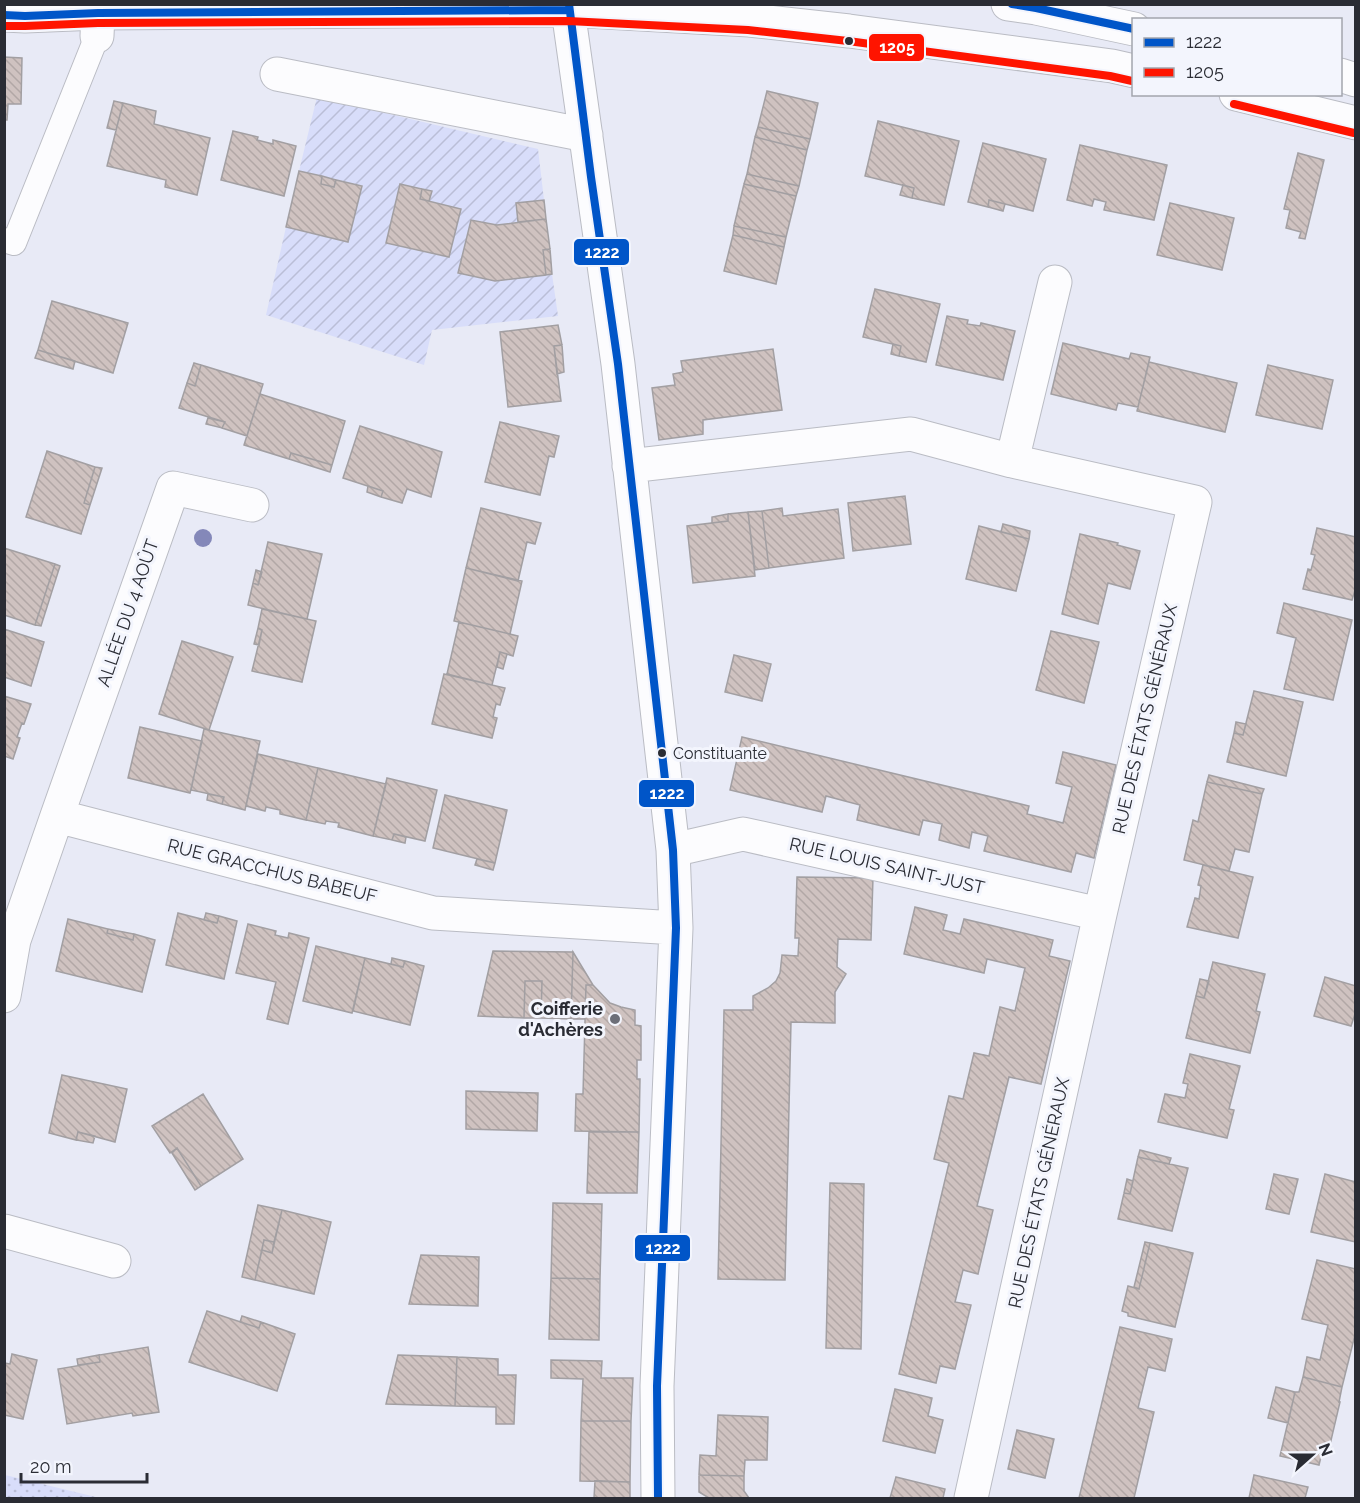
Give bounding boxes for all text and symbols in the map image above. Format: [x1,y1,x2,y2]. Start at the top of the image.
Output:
legend [1132,18,1342,96]
text: 1222 [1186,31,1222,52]
line badge: 1205 [868,33,925,62]
unlabelled marker [843,35,855,47]
text: 1205 [879,38,915,57]
text: 1205 [1186,61,1224,82]
line badge: 1222 [573,238,630,266]
text: 1222 [585,243,619,262]
street label: ALLÉE DU 4 AOÛT [92,536,163,689]
street label: RUE DES ÉTATS GÉNÉRAUX [1107,601,1181,836]
place label: Constituante [673,744,767,763]
marker: Constituante [656,747,668,759]
line badge: 1222 [638,779,695,808]
text: 1222 [650,784,684,803]
street label: RUE LOUIS SAINT-JUST [787,833,987,898]
street label: RUE GRACCHUS BABEUF [165,834,379,907]
place label: Coifferie d'Achères [518,998,603,1040]
marker: Coifferie d'Achères [608,1012,622,1026]
street label: RUE DES ÉTATS GÉNÉRAUX [1003,1075,1073,1310]
line badge: 1222 [634,1234,691,1262]
text: 1222 [646,1239,680,1258]
north arrow [1282,1425,1342,1485]
text: N [1314,1441,1337,1459]
scale bar [21,1446,147,1484]
text: 20 m [30,1456,72,1477]

